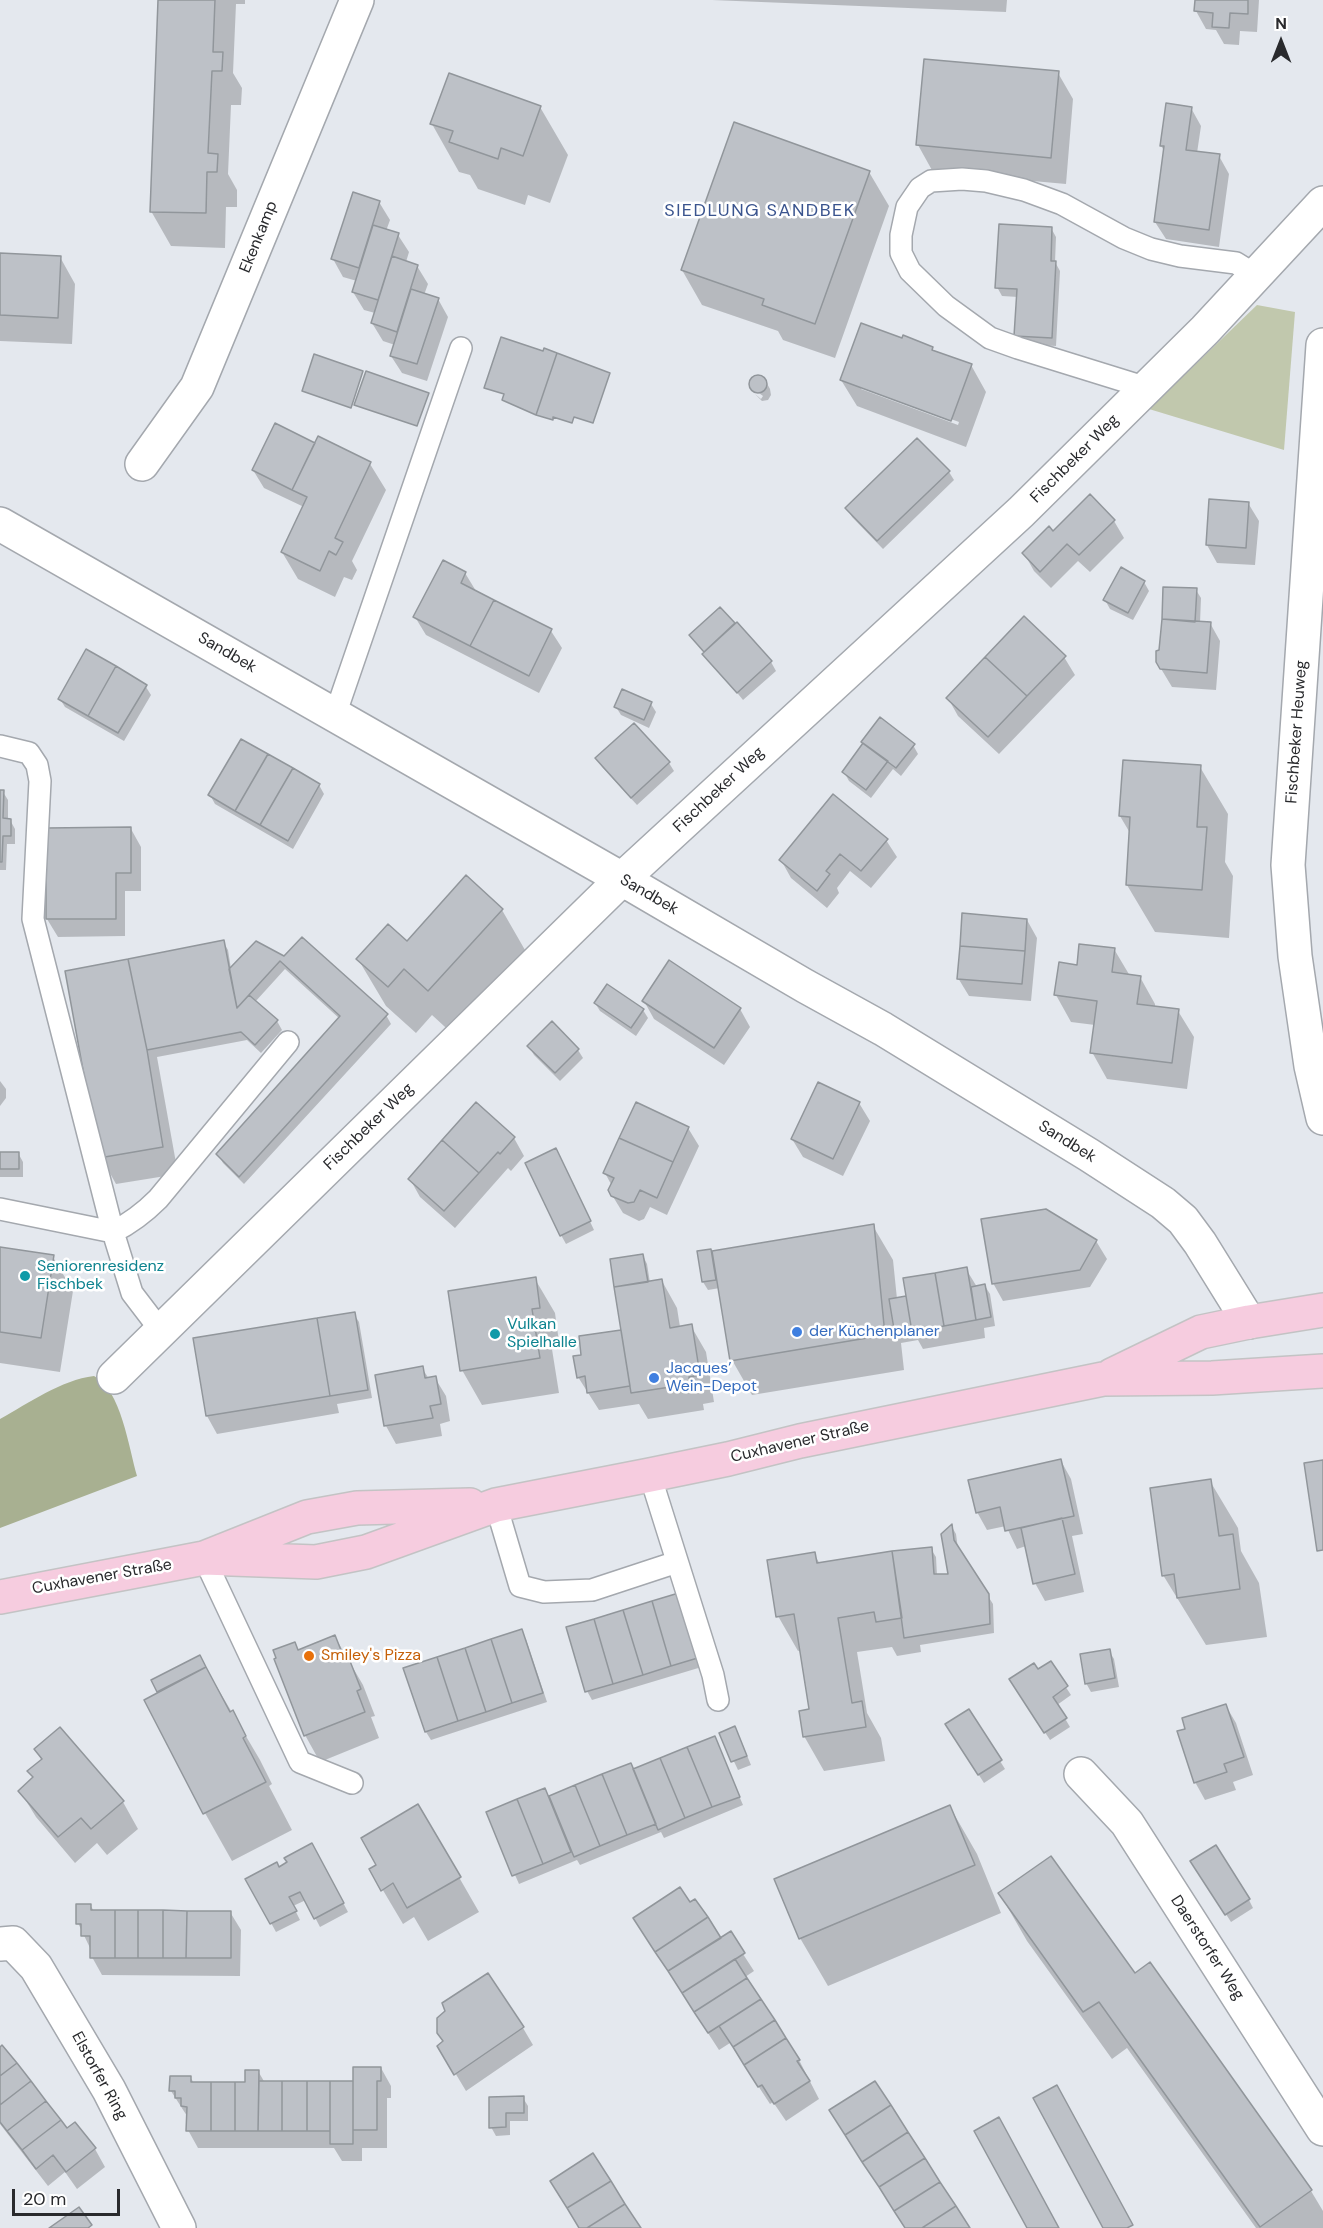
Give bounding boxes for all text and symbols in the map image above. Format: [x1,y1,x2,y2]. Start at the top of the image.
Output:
north arrow [1251,12,1311,72]
text: N [1275,13,1287,34]
street label: Ekenkamp [236,198,282,276]
district label: SIEDLUNG SANDBEK [664,200,856,222]
street label: Fischbeker Weg [1027,411,1123,507]
street label: Sandbek [194,629,260,677]
street label: Fischbeker Heuweg [1282,660,1312,804]
street label: Fischbeker Weg [670,743,768,837]
street label: Sandbek [616,871,682,919]
street label: Fischbeker Weg [320,1079,418,1175]
street label: Sandbek [1035,1117,1099,1167]
place label: Seniorenresidenz Fischbek [37,1257,164,1295]
marker: Seniorenresidenz Fischbek [18,1269,32,1283]
place label: Vulkan Spielhalle [507,1315,577,1353]
place label: der Küchenplaner [809,1322,940,1342]
marker: der Küchenplaner [790,1325,804,1339]
marker: Vulkan Spielhalle [488,1327,502,1341]
place label: Jacques’ Wein-Depot [666,1359,757,1397]
marker: Jacques’ Wein-Depot [647,1371,661,1385]
street label: Cuxhavener Straße [729,1417,871,1467]
street label: Cuxhavener Straße [31,1555,173,1599]
place label: Smiley's Pizza [321,1646,421,1666]
marker: Smiley's Pizza [302,1649,316,1663]
street label: Daerstorfer Weg [1166,1892,1248,2004]
street label: Elstorfer Ring [67,2029,131,2123]
scale bar [15,2177,123,2215]
text: 20 m [23,2187,66,2211]

